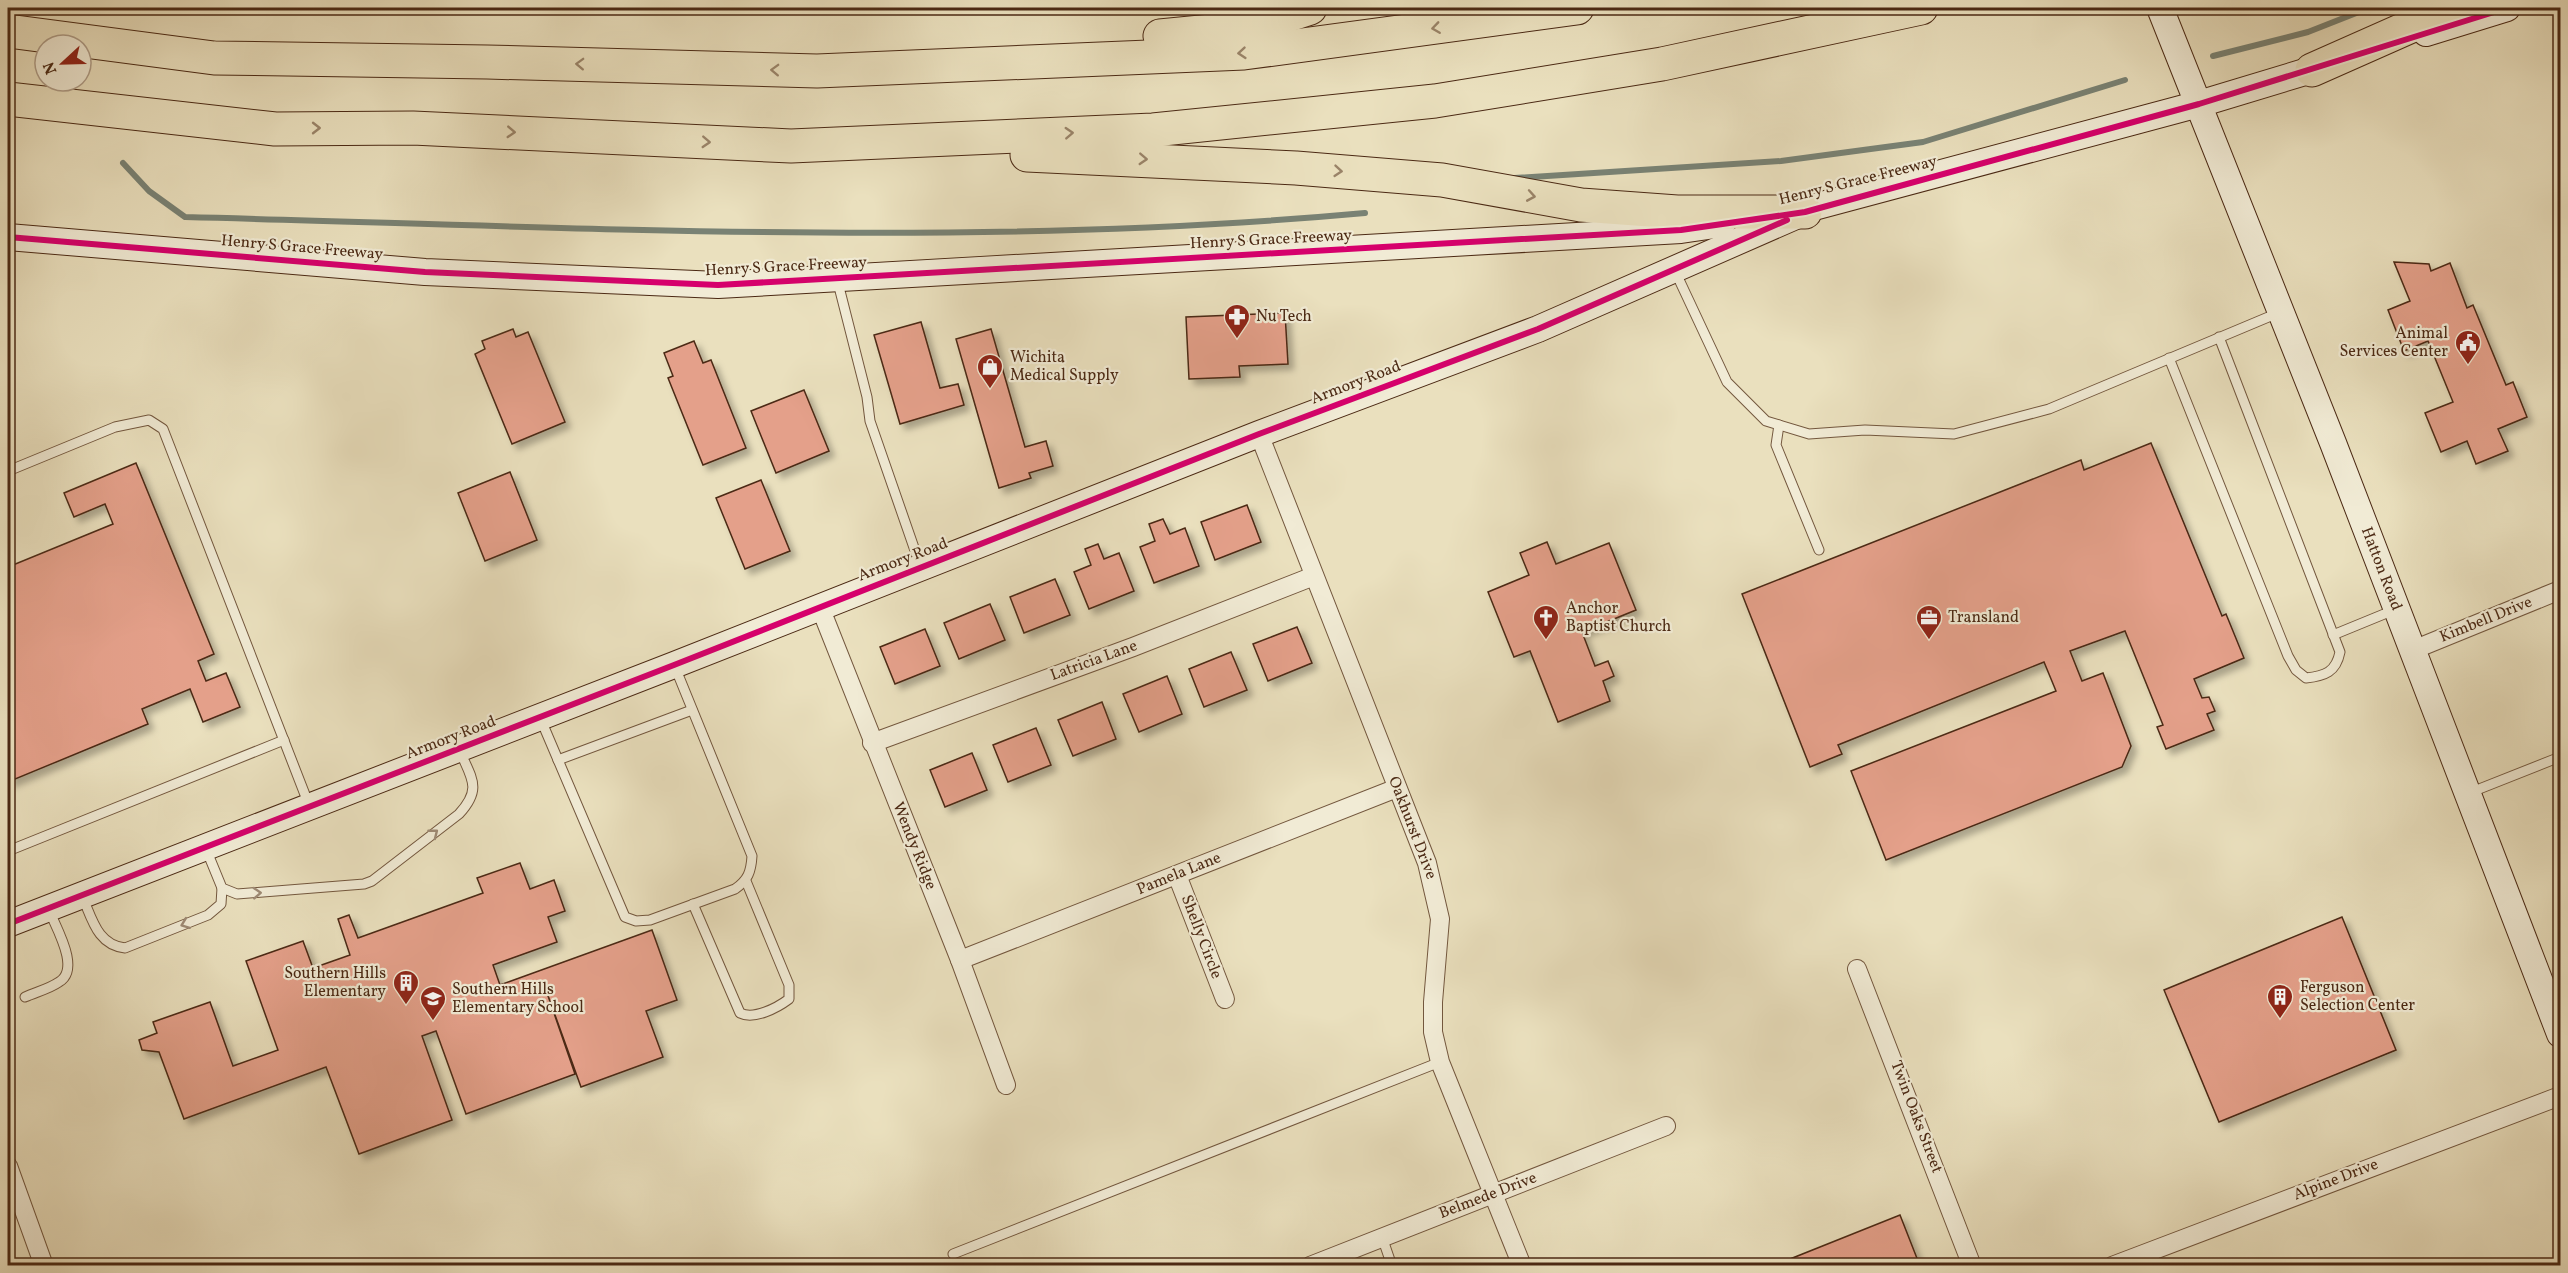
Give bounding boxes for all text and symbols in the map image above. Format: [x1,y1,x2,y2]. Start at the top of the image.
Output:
one-way arrow [1431,21,1440,33]
north arrow [33,33,93,93]
one-way arrow [1238,46,1247,59]
text: N [38,58,63,77]
one-way arrow [575,58,584,71]
one-way arrow [770,64,779,76]
one-way arrow [312,122,321,134]
one-way arrow [507,126,516,139]
one-way arrow [1064,127,1073,140]
one-way arrow [702,135,711,148]
street label: Henry S Grace Freeway [1777,151,1940,211]
one-way arrow [1139,153,1148,166]
one-way arrow [1333,164,1342,177]
one-way arrow [1526,189,1536,202]
street label: Henry S Grace Freeway [1189,225,1353,255]
street label: Henry S Grace Freeway [220,230,384,266]
street label: Henry S Grace Freeway [704,252,868,282]
pharmacy icon: Nu Tech [1222,302,1252,340]
place label: Nu Tech [1256,306,1312,328]
place label: Animal Services Center [2340,323,2448,363]
public building icon: Animal Services Center [2453,328,2483,366]
place label: Wichita Medical Supply [1010,347,1119,387]
shop icon: Wichita Medical Supply [975,352,1005,390]
street label: Armory Road [1308,356,1404,410]
street label: Hatton Road [2355,524,2407,614]
street label: Armory Road [855,533,951,587]
street label: Kimbell Drive [2436,591,2536,649]
place label: Anchor Baptist Church [1566,598,1671,638]
church icon: Anchor Baptist Church [1531,603,1561,641]
office icon: Transland [1914,603,1944,641]
place label: Transland [1948,607,2019,629]
street label: Latricia Lane [1047,635,1141,687]
street label: Armory Road [403,711,499,765]
street label: Oakhurst Drive [1382,773,1442,883]
street label: Wendy Ridge [886,799,942,893]
one-way arrow [427,830,438,841]
street label: Pamela Lane [1134,847,1224,901]
one-way arrow [252,887,261,900]
street label: Shelly Circle [1175,892,1227,982]
one-way arrow [180,917,191,930]
place label: Southern Hills Elementary [284,963,386,1003]
building icon: Southern Hills Elementary [391,968,421,1006]
place label: Ferguson Selection Center [2300,977,2415,1017]
place label: Southern Hills Elementary School [452,979,584,1019]
building icon: Ferguson Selection Center [2265,982,2295,1020]
school or university icon: Southern Hills Elementary School [418,984,448,1022]
street label: Twin Oaks Street [1884,1058,1948,1177]
street label: Alpine Drive [2290,1154,2382,1206]
street label: Belmede Drive [1436,1167,1540,1225]

